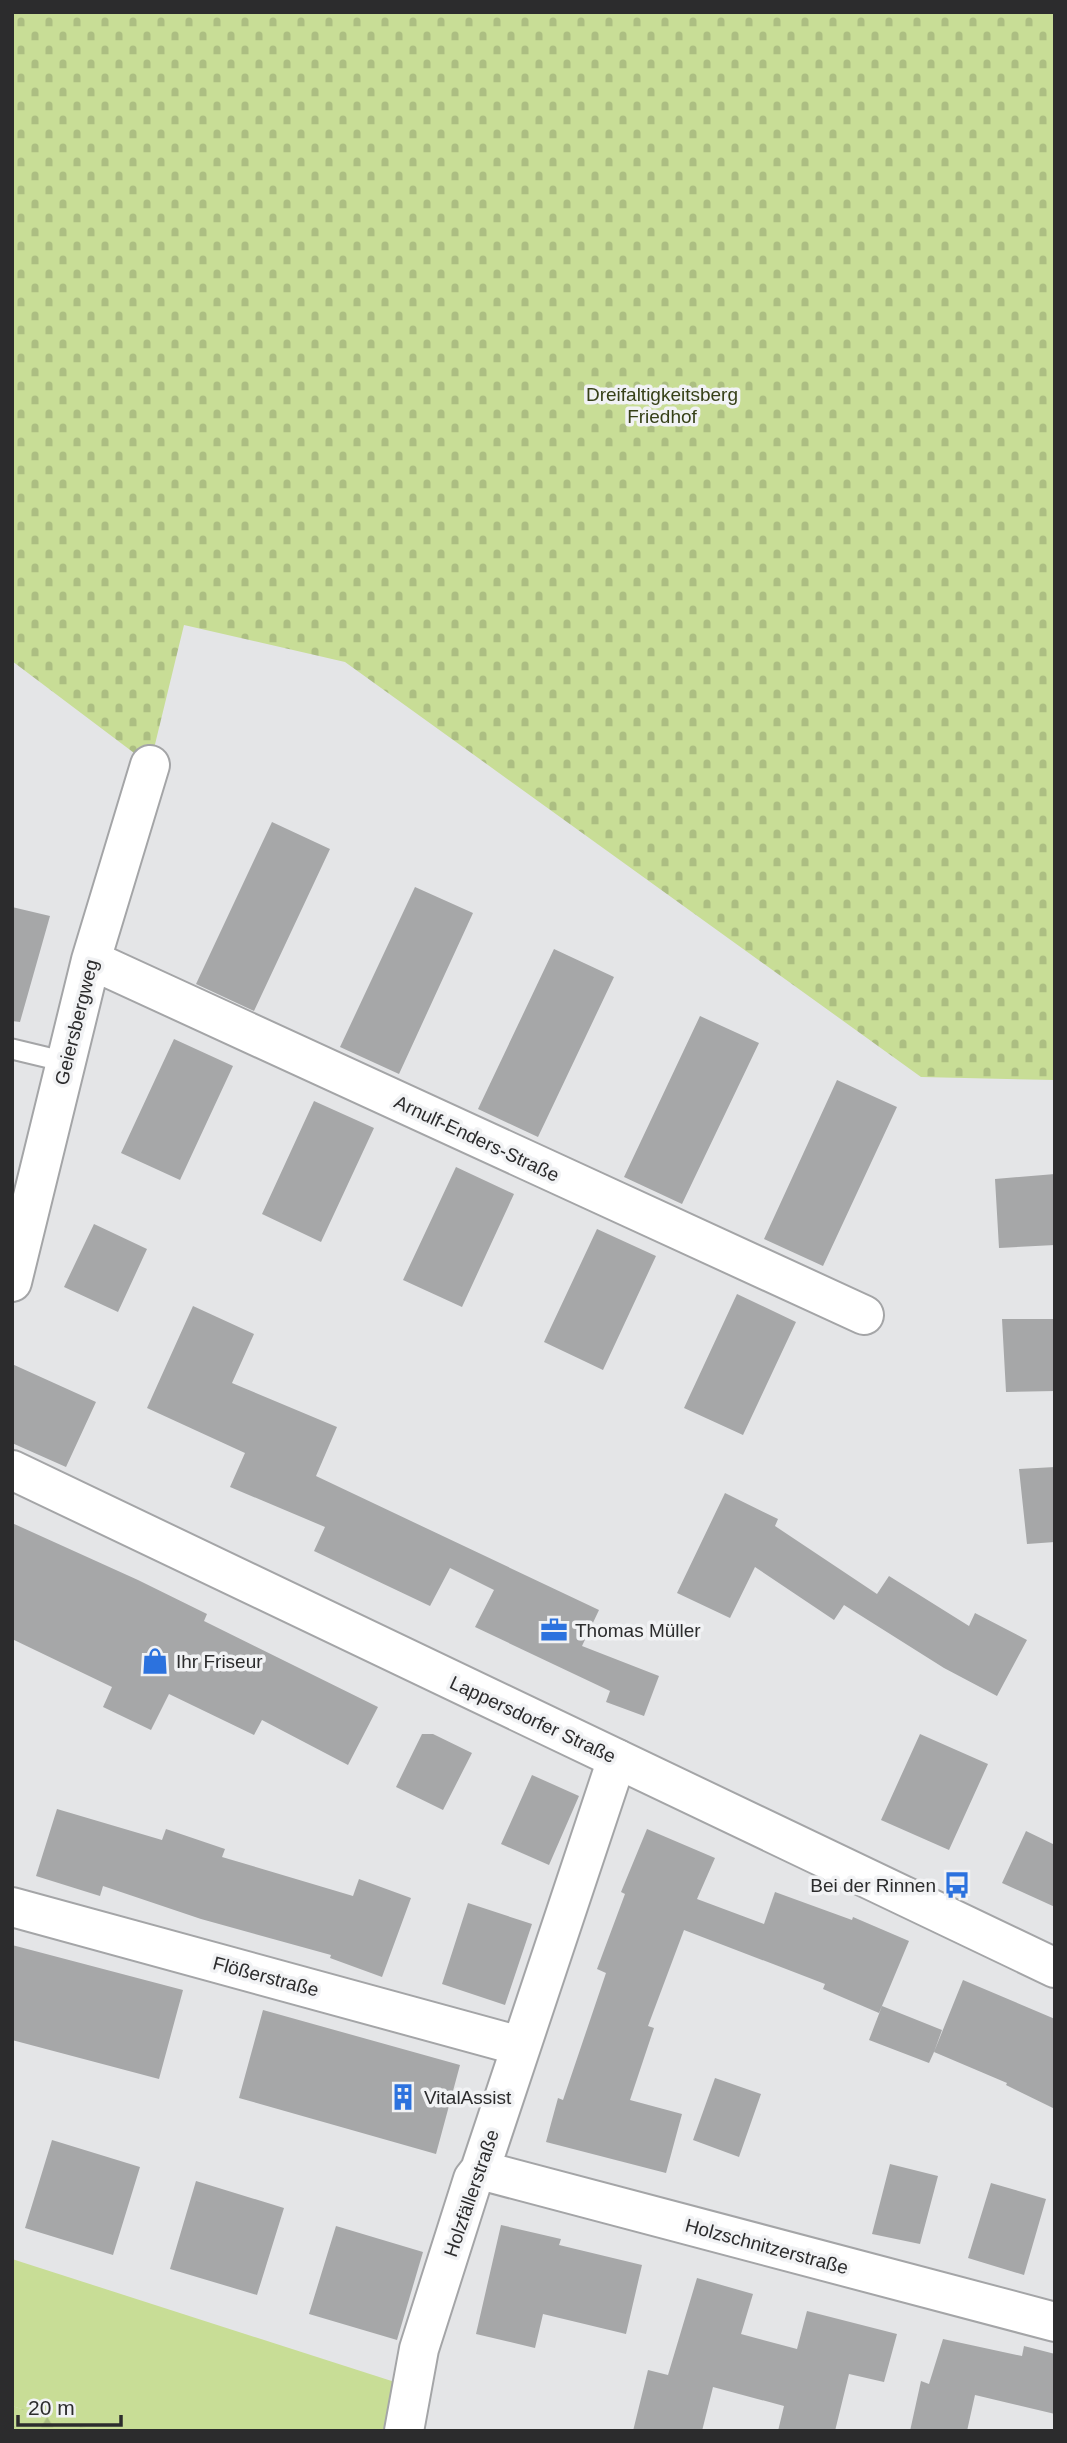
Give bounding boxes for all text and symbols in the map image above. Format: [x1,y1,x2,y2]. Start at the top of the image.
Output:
park label: Dreifaltigkeitsberg Friedhof [586,384,738,427]
street label: Geiersbergweg [51,957,102,1087]
street label: Arnulf-Enders-Straße [391,1091,563,1186]
office icon: Thomas Müller [539,1615,569,1645]
place label: Thomas Müller [575,1620,701,1641]
shop icon: Ihr Friseur [140,1646,170,1676]
place label: Ihr Friseur [176,1651,263,1672]
street label: Lappersdorfer Straße [447,1672,619,1767]
bus stop icon: Bei der Rinnen [942,1870,972,1900]
place label: Bei der Rinnen [810,1875,936,1896]
street label: Flößerstraße [211,1952,321,2001]
building icon: VitalAssist [388,2082,418,2112]
place label: VitalAssist [424,2087,512,2108]
street label: Holzfällerstraße [440,2127,503,2259]
street label: Holzschnitzerstraße [683,2215,851,2278]
scale bar [18,2384,121,2428]
text: 20 m [28,2396,75,2419]

